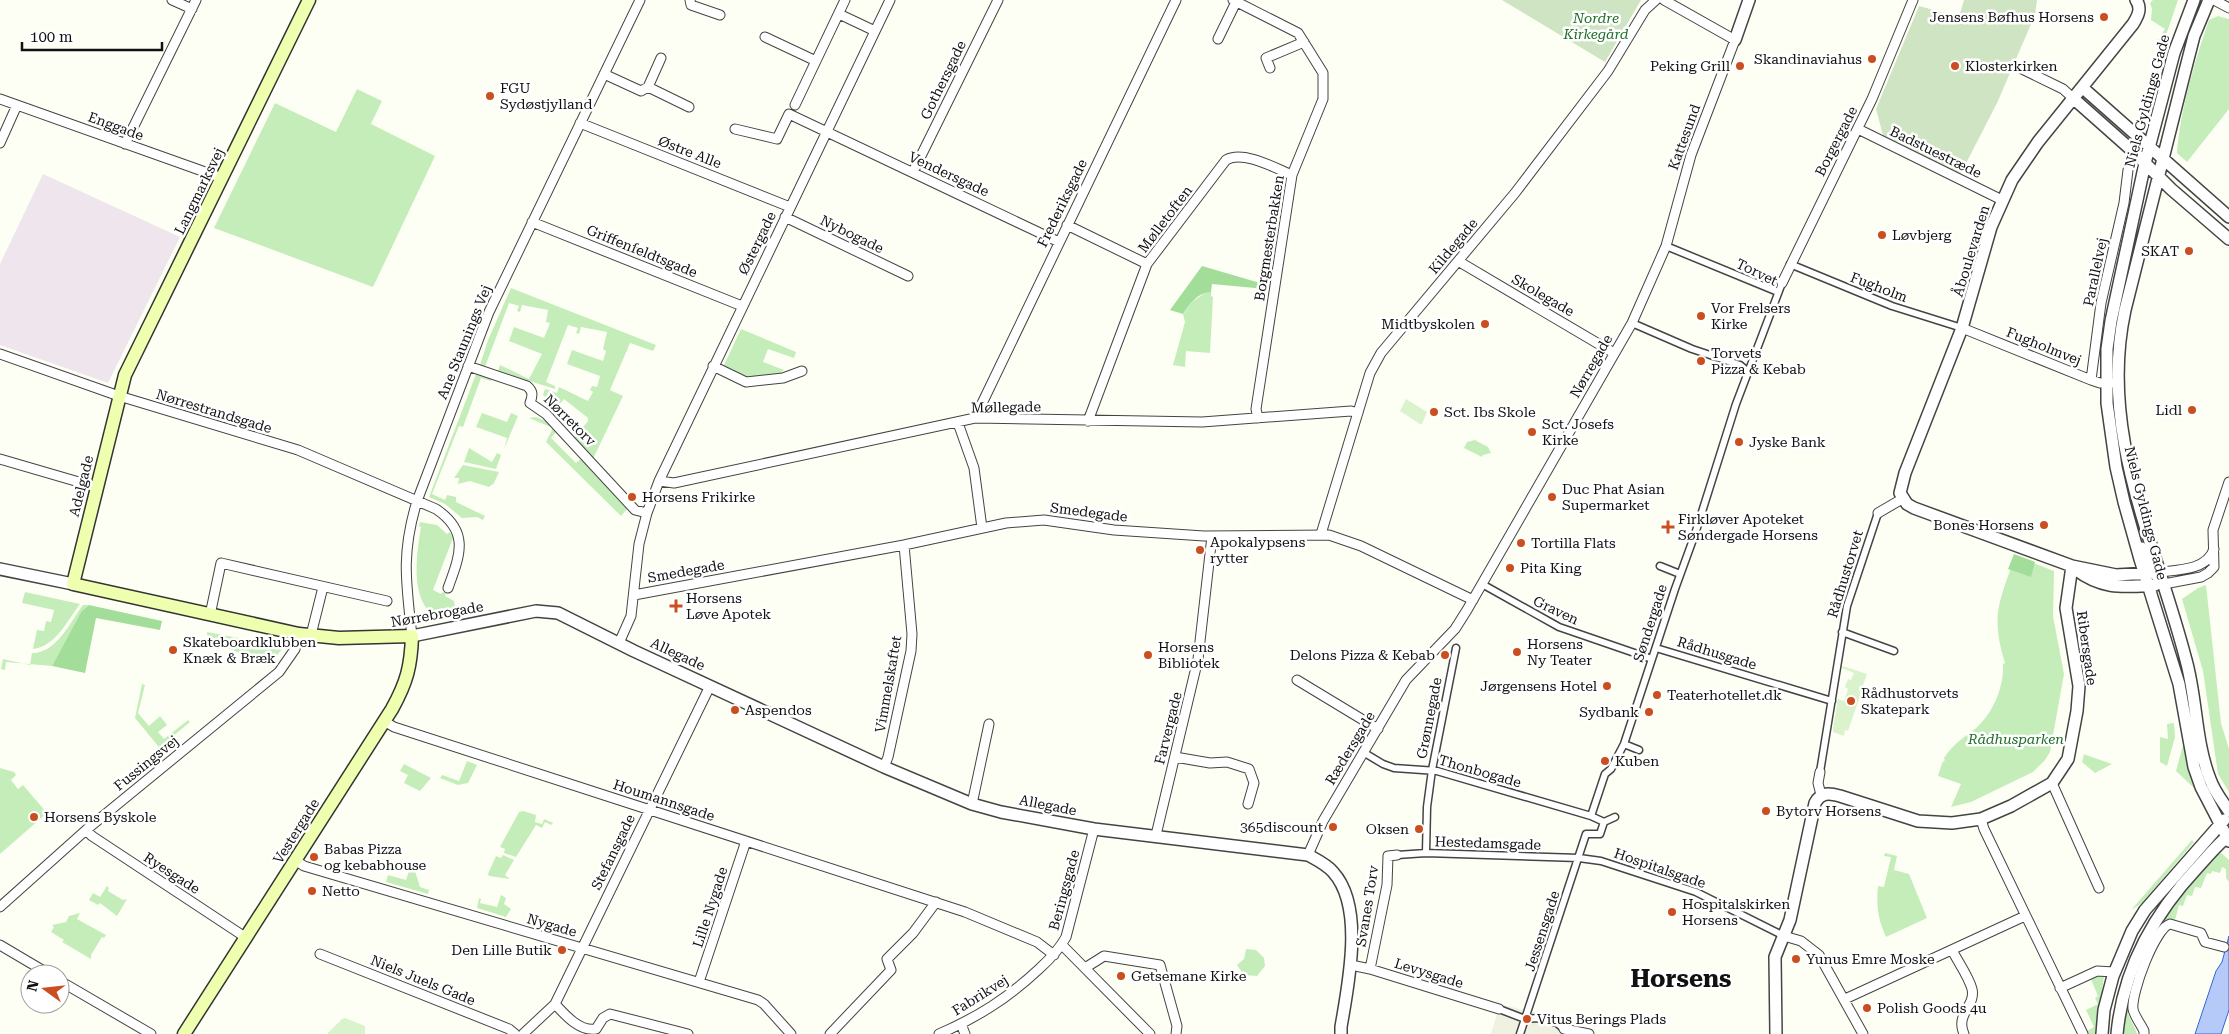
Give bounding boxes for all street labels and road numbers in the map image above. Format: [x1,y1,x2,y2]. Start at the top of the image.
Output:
street label: Niels Gyldings Gade [2122,32,2173,169]
street label: Gothersgade [917,38,969,122]
street label: Kattesund [1665,102,1703,172]
street label: Borgergade [1812,103,1861,179]
street label: Enggade [86,109,146,144]
street label: Badstuestræde [1888,123,1985,181]
street label: Østre Alle [656,133,724,171]
street label: Langmarksvej [171,145,227,237]
street label: Vendersgade [906,148,992,200]
street label: Frederiksgade [1034,156,1090,250]
street label: Borgmesterbakken [1251,174,1287,302]
street label: Mølletoften [1135,182,1195,256]
street label: Åboulevarden [1949,203,1993,299]
street label: Østergade [735,209,779,277]
street label: Nybogade [818,212,887,256]
street label: Kildegade [1425,215,1481,277]
street label: Griffenfeldtsgade [584,221,700,281]
street label: Parallelvej [2080,236,2110,308]
street label: Torvet [1734,255,1780,289]
street label: Fugholm [1848,269,1910,305]
street label: Skolegade [1509,271,1577,319]
street label: Ane Staunings Vej [434,283,494,401]
street label: Fugholmvej [2004,324,2084,368]
street label: Nørregade [1566,331,1616,401]
street label: Nørrestrandsgade [154,386,274,436]
street label: Nørretorv [541,391,600,450]
street label: Møllegade [971,398,1042,416]
street label: Niels Gyldings Gade [2122,445,2170,582]
street label: Adelgade [66,453,96,518]
street label: Smedegade [1049,499,1129,525]
street label: Rådhustorvet [1824,528,1866,620]
street label: Smedegade [646,556,726,586]
street label: Søndergade [1630,582,1670,664]
street label: Graven [1531,593,1581,627]
street label: Nørrebrogade [390,598,485,630]
street label: Ribersgade [2074,610,2100,687]
street label: Rådhusgade [1675,633,1759,673]
street label: Allegade [648,634,708,674]
street label: Vimmelskaftet [872,634,904,734]
street label: Grønnegade [1413,676,1445,760]
street label: Farvergade [1151,690,1185,766]
street label: Rædersgade [1322,708,1378,787]
street label: Fussingsvej [111,732,181,794]
street label: Thonbogade [1437,752,1523,791]
street label: Houmannsgade [611,776,717,824]
street label: Allegade [1018,792,1078,818]
street label: Vestergade [270,795,322,866]
street label: Stefansgade [588,811,638,892]
street label: Hestedamsgade [1434,833,1542,853]
street label: Hospitalsgade [1612,845,1708,891]
street label: Beringsgade [1046,848,1083,932]
street label: Ryesgade [141,849,203,897]
street label: Svanes Torv [1353,863,1381,948]
street label: Lille Nygade [689,864,731,949]
street label: Jessensgade [1521,888,1563,973]
street label: Nygade [525,910,579,940]
street label: Niels Juels Gade [368,952,478,1008]
street label: Levysgade [1393,955,1466,991]
street label: Fabrikvej [949,972,1011,1018]

